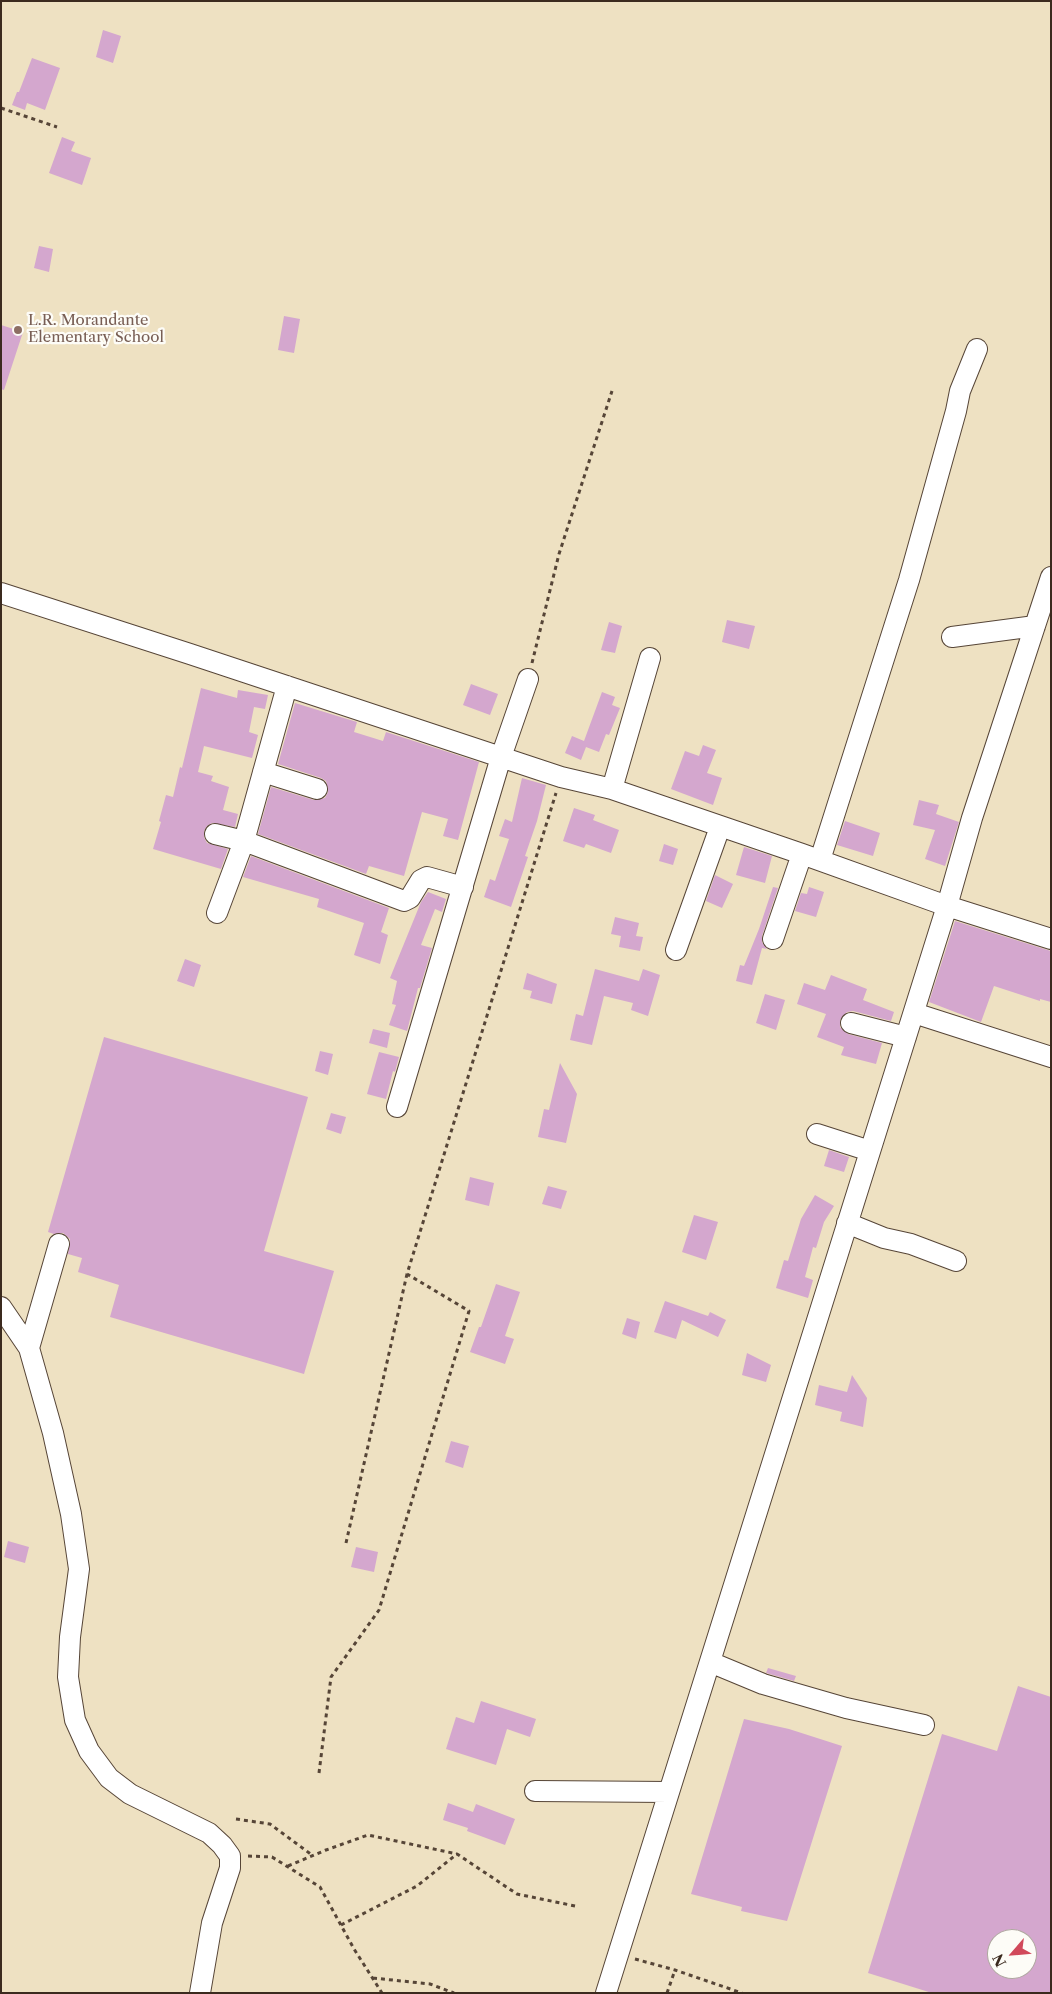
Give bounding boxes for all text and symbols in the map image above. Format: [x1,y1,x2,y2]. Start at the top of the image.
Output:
place label: L.R. Morandante Elementary School [28,312,164,347]
marker: L.R. Morandante Elementary School [12,324,24,336]
north arrow [987,1929,1037,1979]
text: N [989,1951,1010,1970]

